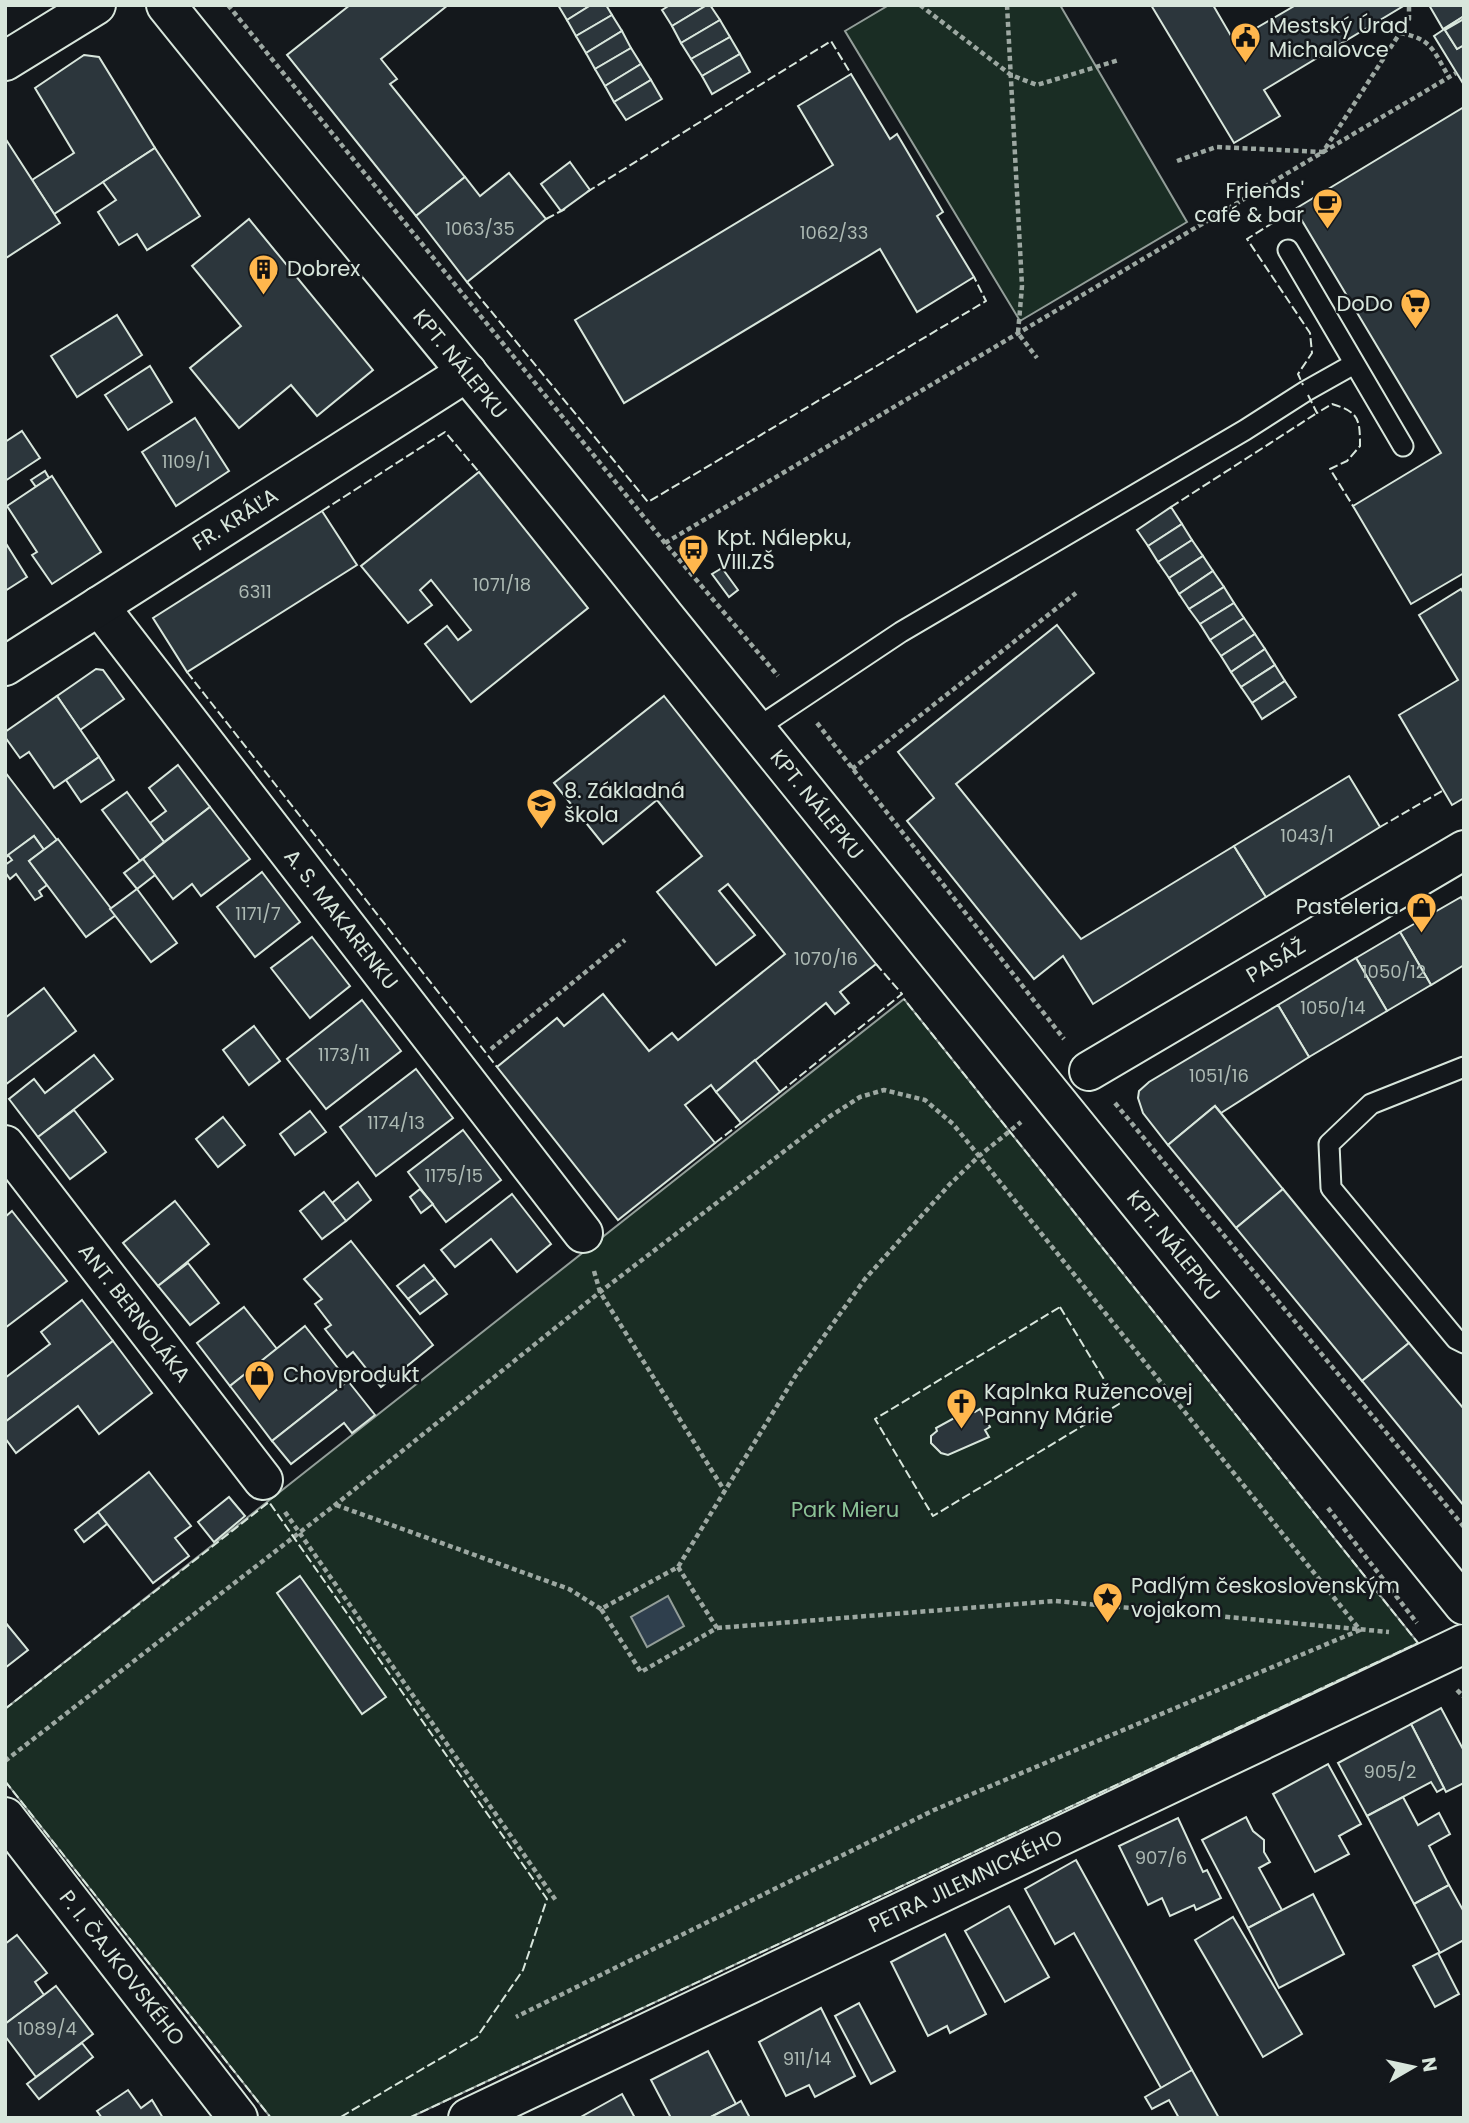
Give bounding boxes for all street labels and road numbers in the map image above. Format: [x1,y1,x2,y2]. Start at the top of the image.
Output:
street label: KPT. NÁLEPKU [407,303,514,425]
street label: FR. KRÁĽA [187,481,284,557]
street label: KPT. NÁLEPKU [764,743,871,866]
street label: A. S. MAKARENKU [278,843,405,996]
street label: PASÁŽ [1241,932,1311,989]
street label: KPT. NÁLEPKU [1120,1184,1227,1306]
street label: ANT. BERNOLÁKA [72,1237,198,1388]
street label: PETRA JILEMNICKÉHO [863,1822,1067,1939]
street label: P. I. ČAJKOVSKÉHO [53,1884,192,2051]

